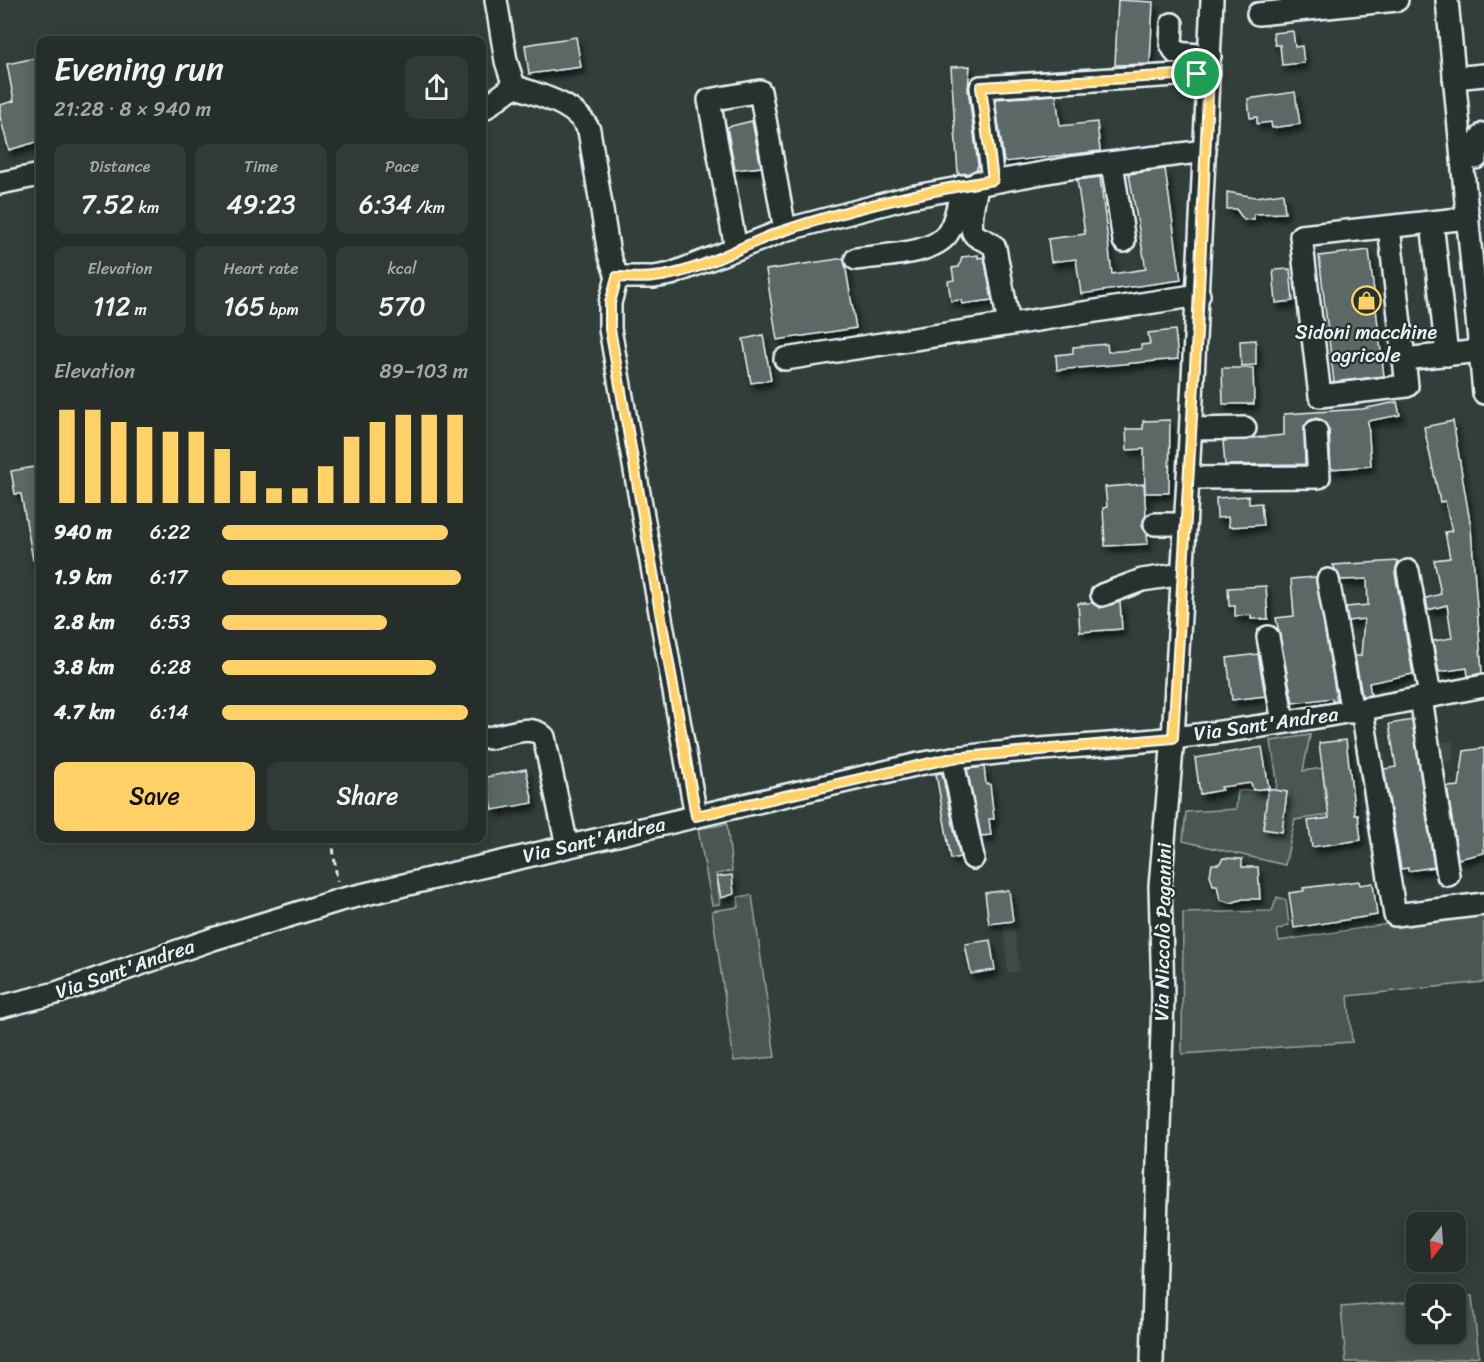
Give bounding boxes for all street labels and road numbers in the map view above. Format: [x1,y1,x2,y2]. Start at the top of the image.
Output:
street label: Via Sant'Andrea [1192,696,1341,751]
street label: Via Sant'Andrea [519,806,670,873]
street label: Via Niccolò Paganini [1144,841,1182,1021]
street label: Via Sant'Andrea [51,928,200,1009]

